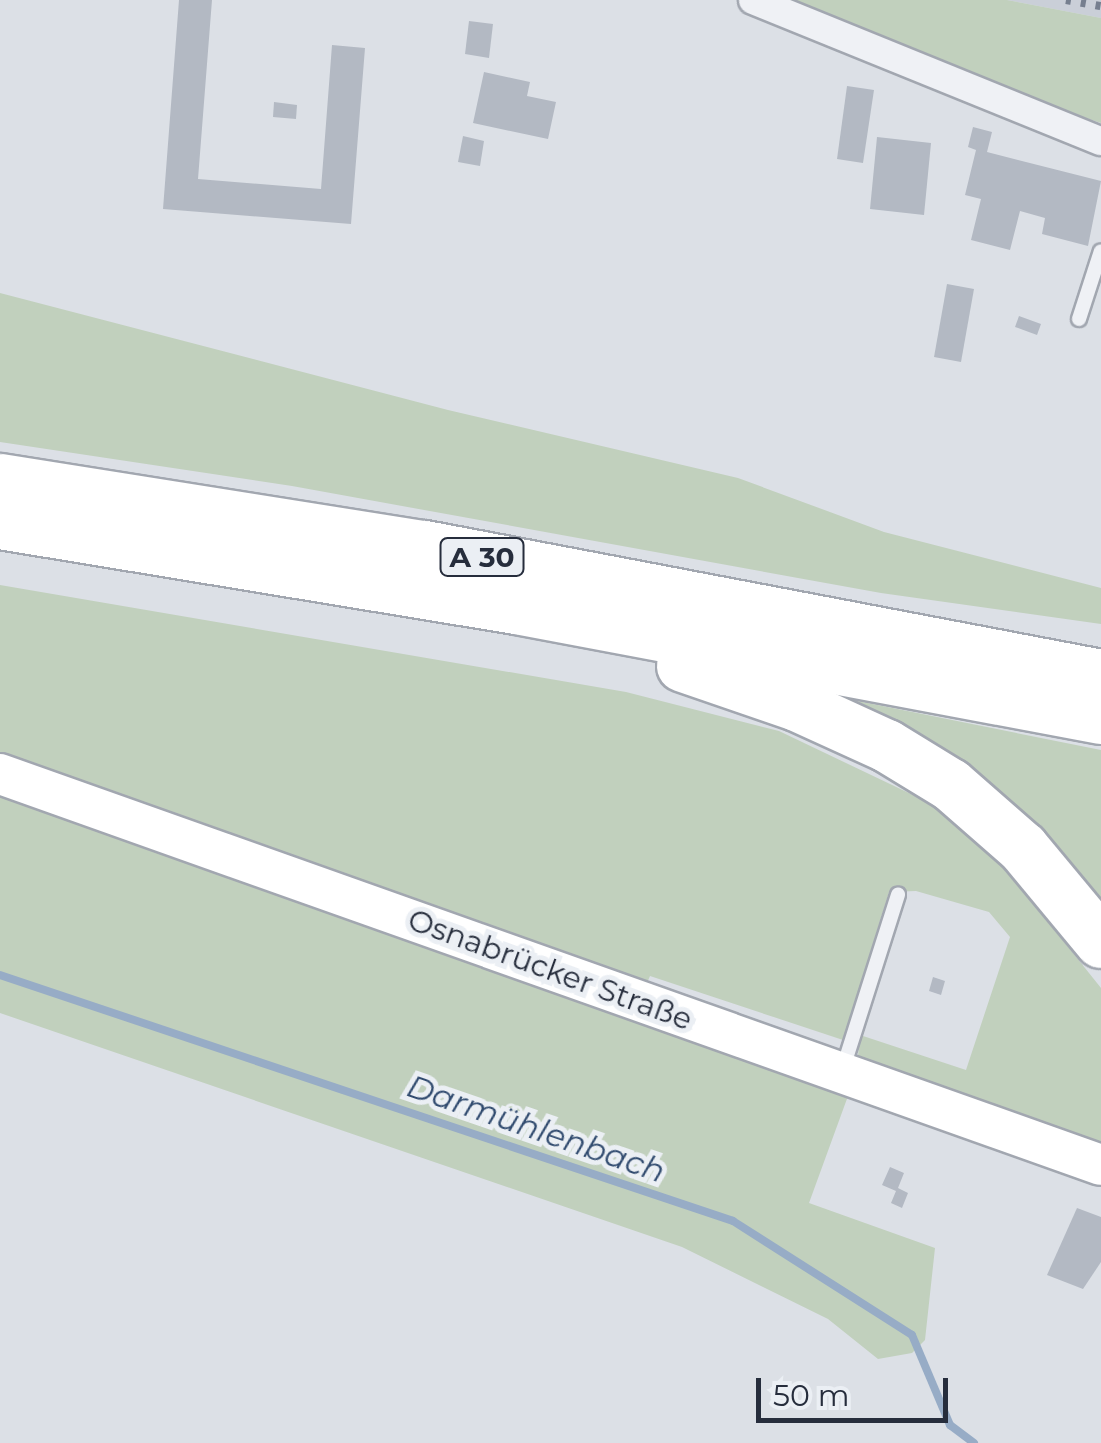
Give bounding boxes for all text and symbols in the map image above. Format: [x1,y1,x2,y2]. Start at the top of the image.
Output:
road number: A 30 [440,534,524,580]
street label: Osnabrücker Straße [403,902,697,1038]
water label: Darmühlenbach [402,1067,670,1191]
scale bar [761,1358,954,1420]
text: 50 m [773,1377,850,1414]

